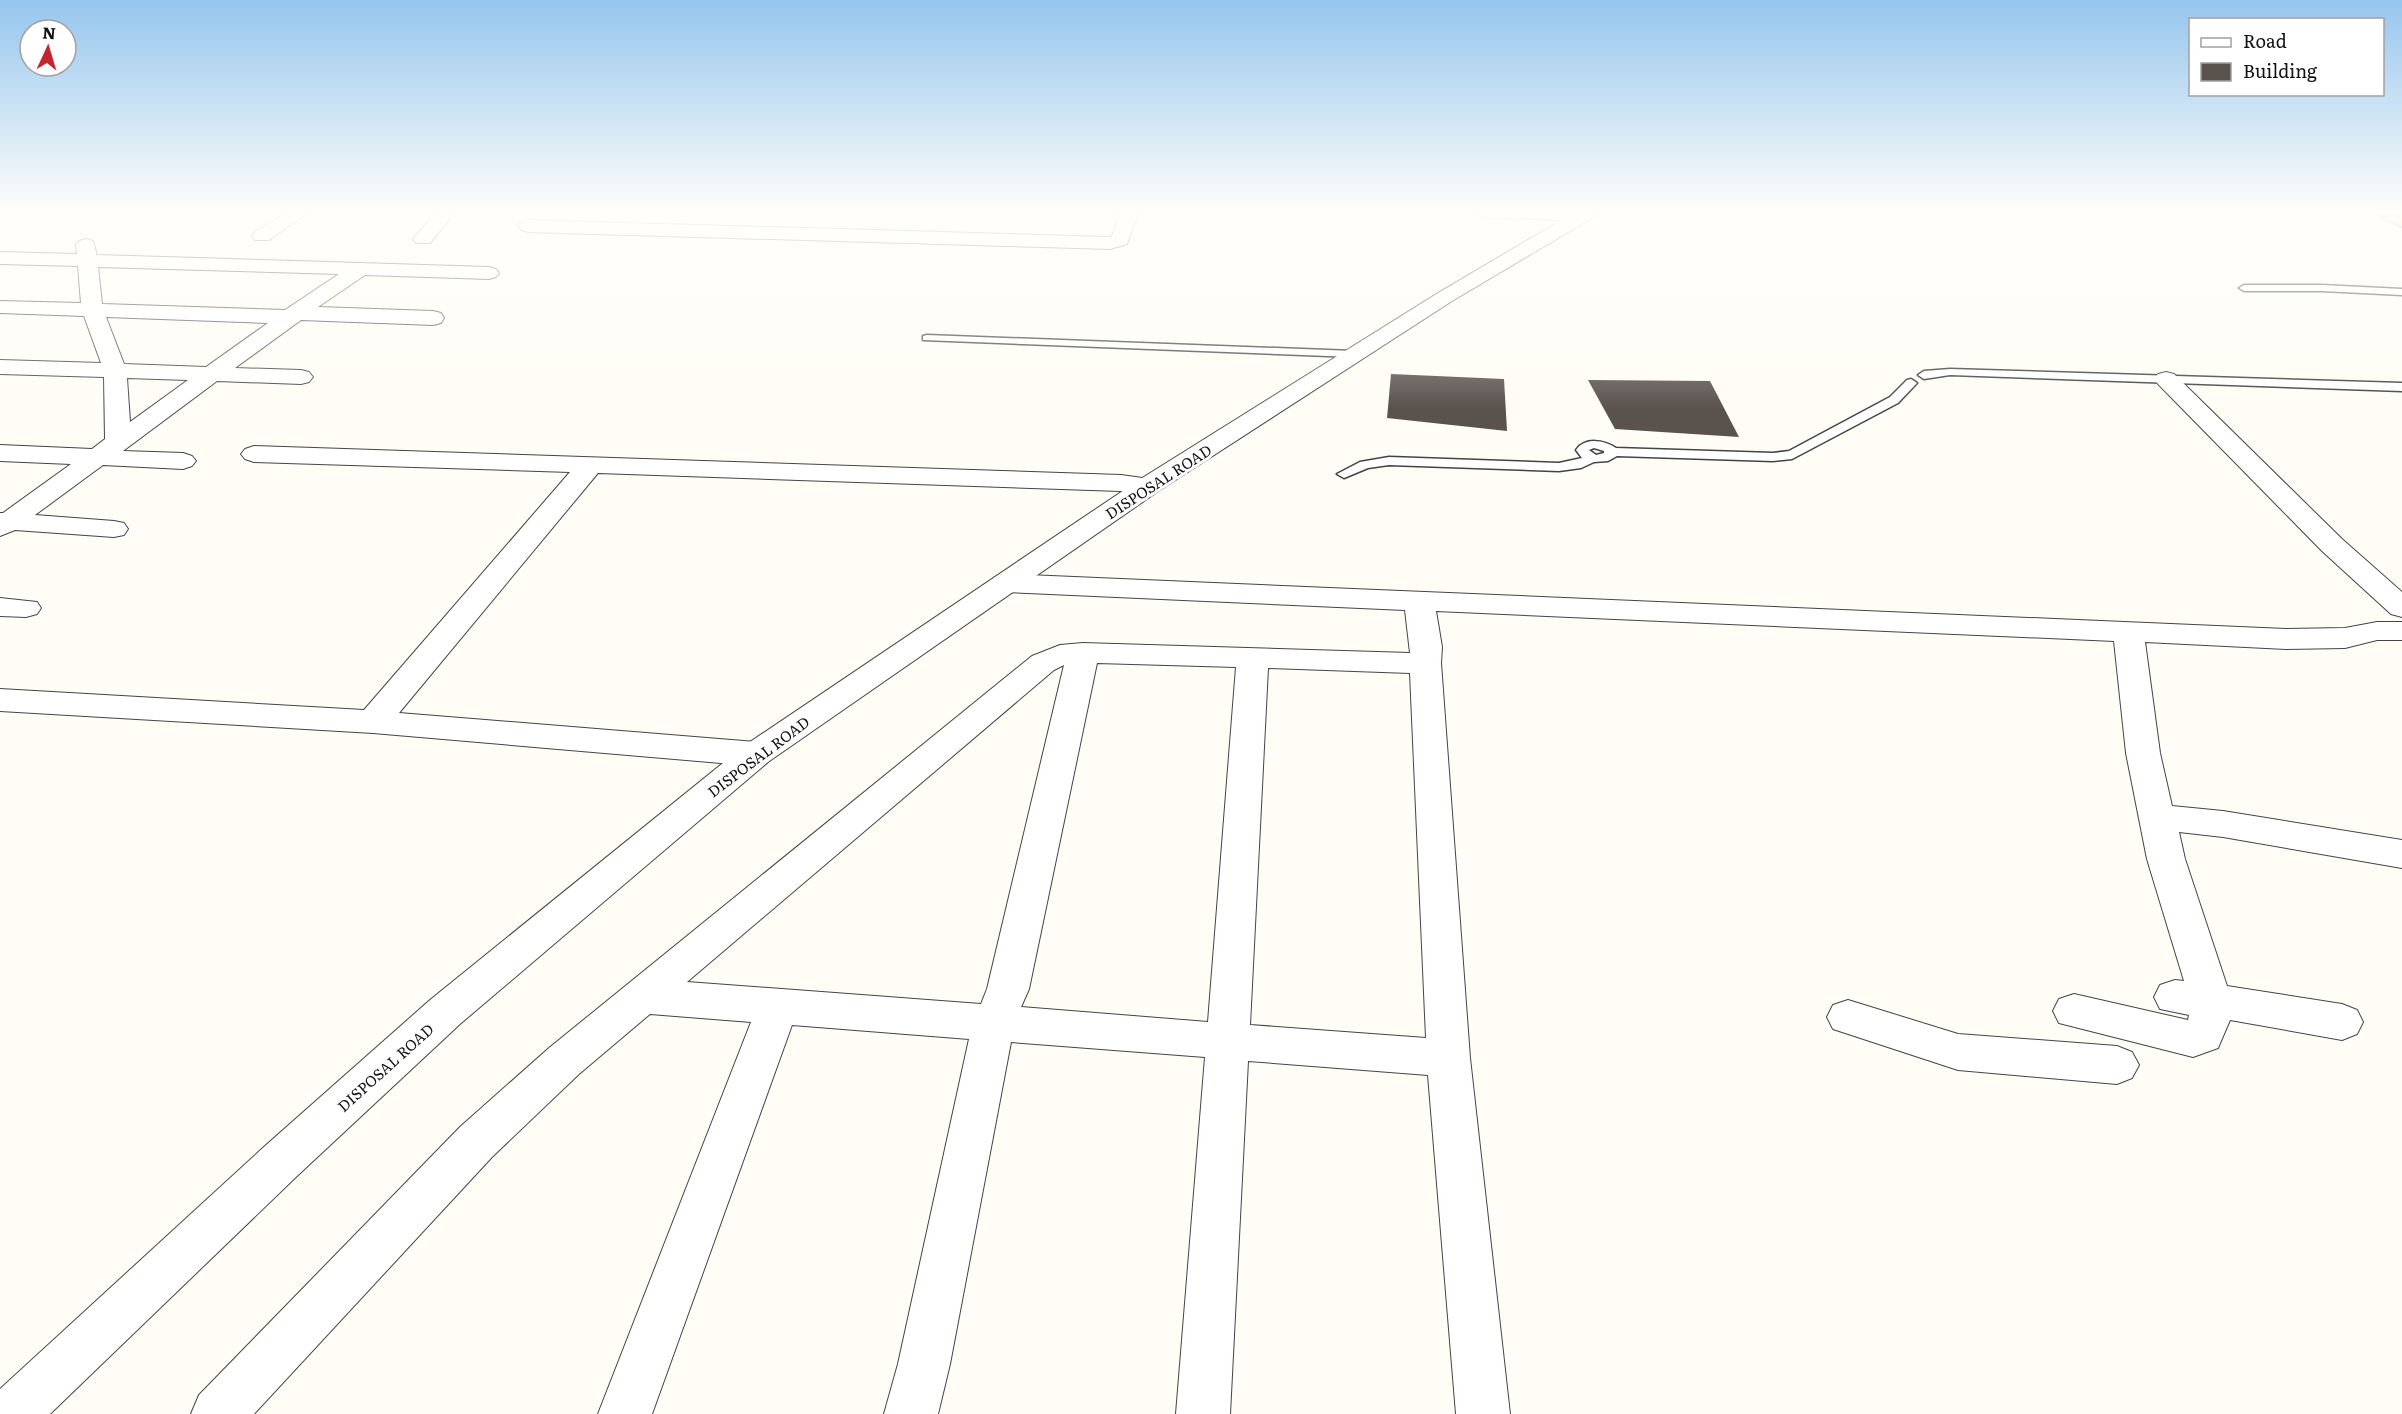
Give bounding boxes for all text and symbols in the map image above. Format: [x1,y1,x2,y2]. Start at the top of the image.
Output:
north arrow [18,18,78,78]
legend [2189,18,2384,96]
text: N [42,20,57,44]
text: Road [2243,27,2287,54]
text: Building [2243,57,2318,84]
street label: DISPOSAL ROAD [1100,438,1216,524]
street label: DISPOSAL ROAD [702,710,814,802]
street label: DISPOSAL ROAD [332,1017,438,1117]

